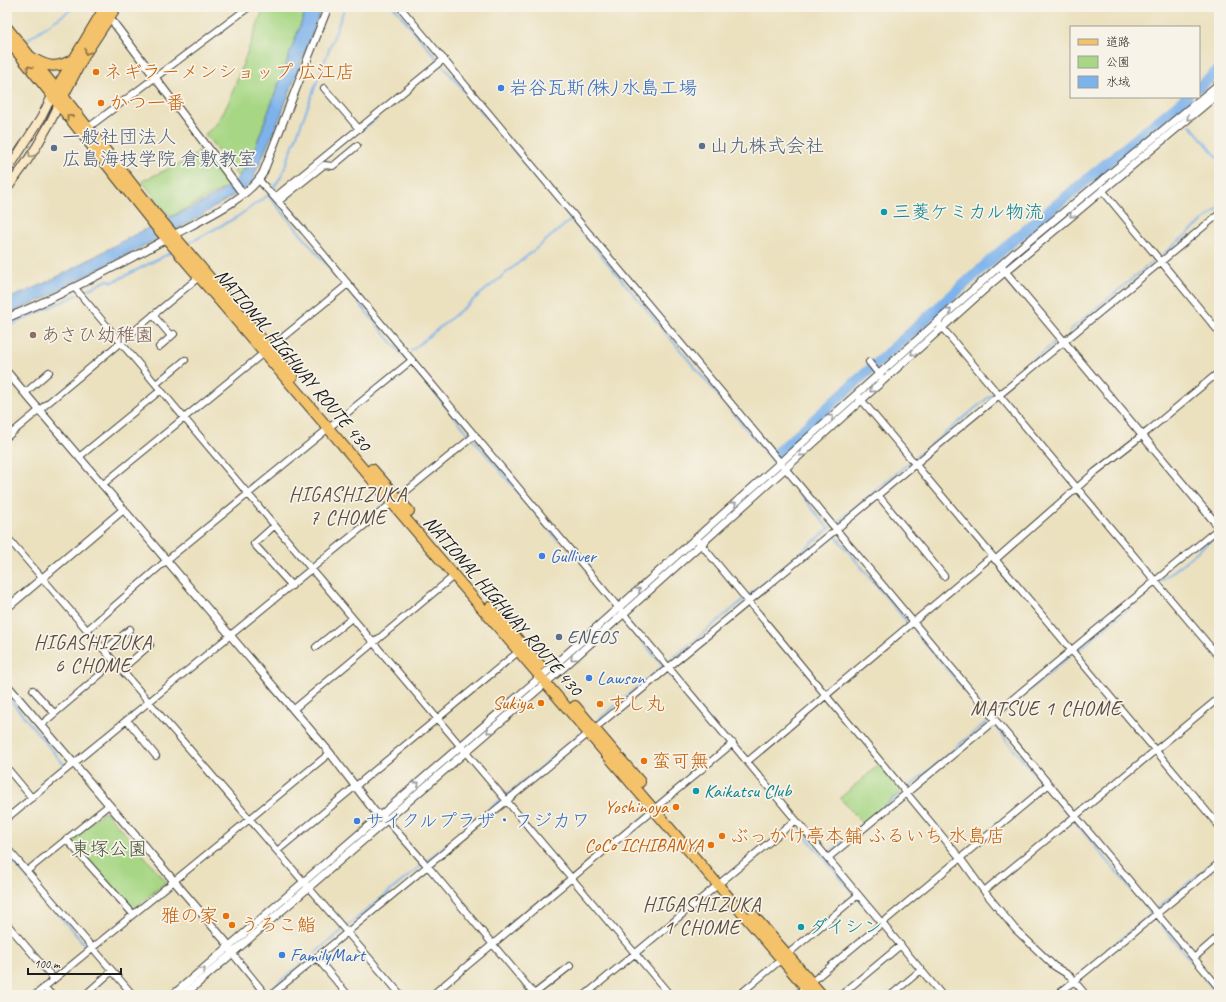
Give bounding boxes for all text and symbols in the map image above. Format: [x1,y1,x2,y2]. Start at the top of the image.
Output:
legend [1070,26,1200,98]
text: 道路 [1106,34,1130,50]
one-way arrow [85,47,92,54]
text: 公園 [1106,54,1130,70]
place label: ネギラーメンショップ 広江店 [104,60,355,84]
one-way arrow [27,66,34,73]
marker: ネギラーメンショップ 広江店 [91,67,101,77]
text: 水域 [1106,74,1130,90]
place label: 岩谷瓦斯(株) 水島工場 [509,76,697,100]
marker: 岩谷瓦斯(株) 水島工場 [496,83,506,93]
place label: かつ一番 [109,91,185,115]
marker: かつ一番 [96,98,106,108]
one-way arrow [1186,113,1194,120]
one-way arrow [67,114,74,121]
place label: 一般社団法人 広島海技学院 倉敷教室 [62,125,257,171]
place label: 山九株式会社 [710,134,824,158]
marker: 山九株式会社 [697,141,707,151]
marker: 一般社団法人 広島海技学院 倉敷教室 [49,143,59,153]
one-way arrow [28,151,36,158]
place label: 三菱ケミカル物流 [892,200,1043,224]
marker: 三菱ケミカル物流 [879,207,889,217]
one-way arrow [1069,211,1076,218]
street label: NATIONAL HIGHWAY ROUTE 430 [210,264,377,457]
one-way arrow [944,309,952,316]
place label: あさひ幼稚園 [41,323,154,347]
marker: あさひ幼稚園 [28,330,38,340]
one-way arrow [910,349,918,356]
one-way arrow [869,385,877,392]
one-way arrow [827,414,834,421]
one-way arrow [798,449,805,456]
district label: HIGASHIZUKA 7 CHOME [289,482,407,530]
one-way arrow [730,501,737,508]
street label: NATIONAL HIGHWAY ROUTE 430 [418,511,589,702]
place label: Gulliver [550,544,598,568]
marker: Gulliver [537,551,547,561]
one-way arrow [633,588,640,595]
place label: ENEOS [567,625,620,649]
district label: HIGASHIZUKA 6 CHOME [34,630,152,678]
marker: ENEOS [554,632,564,642]
one-way arrow [571,653,578,660]
place label: Lawson [597,666,646,690]
marker: Lawson [584,673,594,683]
place label: Sukiya [492,691,535,715]
place label: すし丸 [608,692,665,716]
district label: MATSUE 1 CHOME [970,696,1123,721]
marker: Sukiya [536,698,546,708]
marker: すし丸 [595,699,605,709]
one-way arrow [487,726,494,733]
place label: 蛮可無 [652,749,709,773]
marker: 蛮可無 [639,756,649,766]
place label: Kaikatsu Club [704,779,793,803]
one-way arrow [413,781,420,788]
marker: Kaikatsu Club [691,786,701,796]
place label: Yoshinoya [604,795,670,819]
marker: Yoshinoya [671,802,681,812]
place label: サイクルプラザ・フジカワ [365,809,590,833]
marker: サイクルプラザ・フジカワ [352,816,362,826]
place label: ぶっかけ亭本舗 ふるいち 水島店 [730,824,1005,848]
marker: ぶっかけ亭本舗 ふるいち 水島店 [717,831,727,841]
place label: CoCo ICHIBANYA [584,833,704,857]
park label: 東塚公園 [71,837,147,861]
marker: CoCo ICHIBANYA [706,840,716,850]
district label: HIGASHIZUKA 1 CHOME [643,892,761,940]
place label: 雅の家 [161,904,218,928]
marker: 雅の家 [221,911,231,921]
place label: うろこ鮨 [240,913,316,937]
place label: ダイシン [809,915,883,939]
marker: うろこ鮨 [227,920,237,930]
marker: ダイシン [796,922,806,932]
place label: FamilyMart [290,943,367,967]
scale bar [28,950,121,976]
marker: FamilyMart [277,950,287,960]
text: 100 m [34,956,61,972]
one-way arrow [198,967,205,974]

